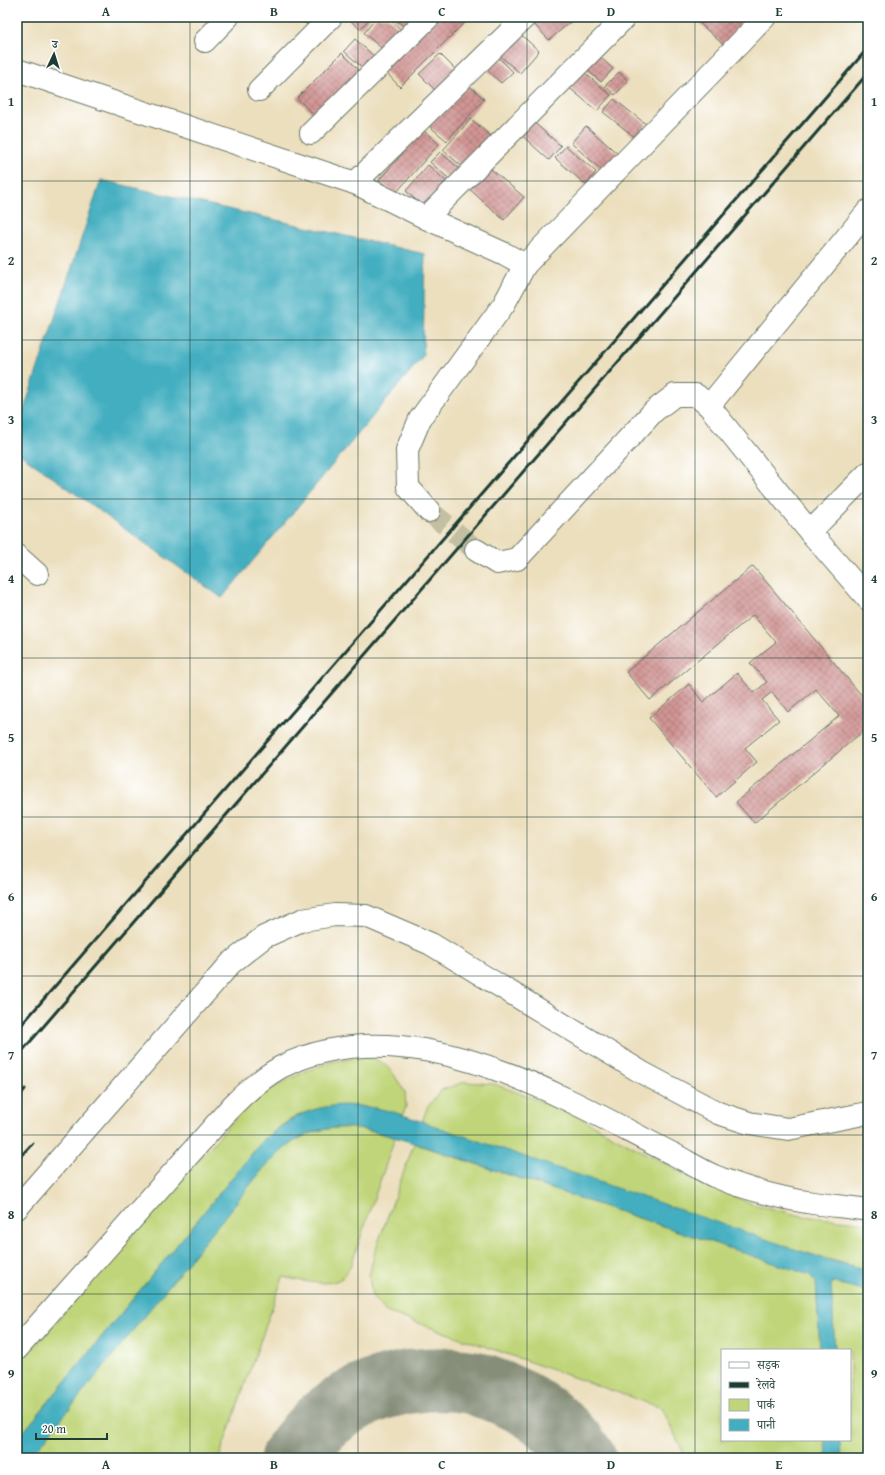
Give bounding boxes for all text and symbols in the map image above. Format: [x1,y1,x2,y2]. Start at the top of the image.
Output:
text: A [102,2,111,21]
text: B [270,2,278,21]
text: C [438,2,446,21]
text: D [607,2,615,21]
text: E [776,2,783,21]
north arrow [34,34,74,74]
text: उ [50,36,59,52]
text: 1 [8,92,14,111]
text: 1 [871,92,877,111]
text: 2 [8,251,15,270]
text: 2 [871,251,878,270]
text: 3 [8,410,14,429]
text: 3 [871,410,877,429]
text: 4 [8,569,15,588]
text: 4 [871,569,878,588]
text: 5 [8,728,15,747]
text: 5 [871,728,878,747]
text: 6 [8,887,15,906]
text: 6 [871,887,878,906]
text: 7 [8,1046,15,1065]
text: 7 [871,1046,878,1065]
text: 8 [8,1205,15,1224]
text: 8 [871,1205,878,1224]
legend [721,1349,851,1441]
text: सड़क [756,1356,781,1373]
text: 9 [8,1364,15,1383]
text: 9 [871,1364,878,1383]
text: रेलवे [755,1376,776,1393]
text: पार्क [756,1396,776,1413]
scale bar [36,1415,107,1441]
text: पानी [756,1416,776,1433]
text: 20 m [42,1420,66,1437]
text: A [102,1455,111,1474]
text: B [270,1455,278,1474]
text: C [438,1455,446,1474]
text: D [607,1455,615,1474]
text: E [776,1455,783,1474]

